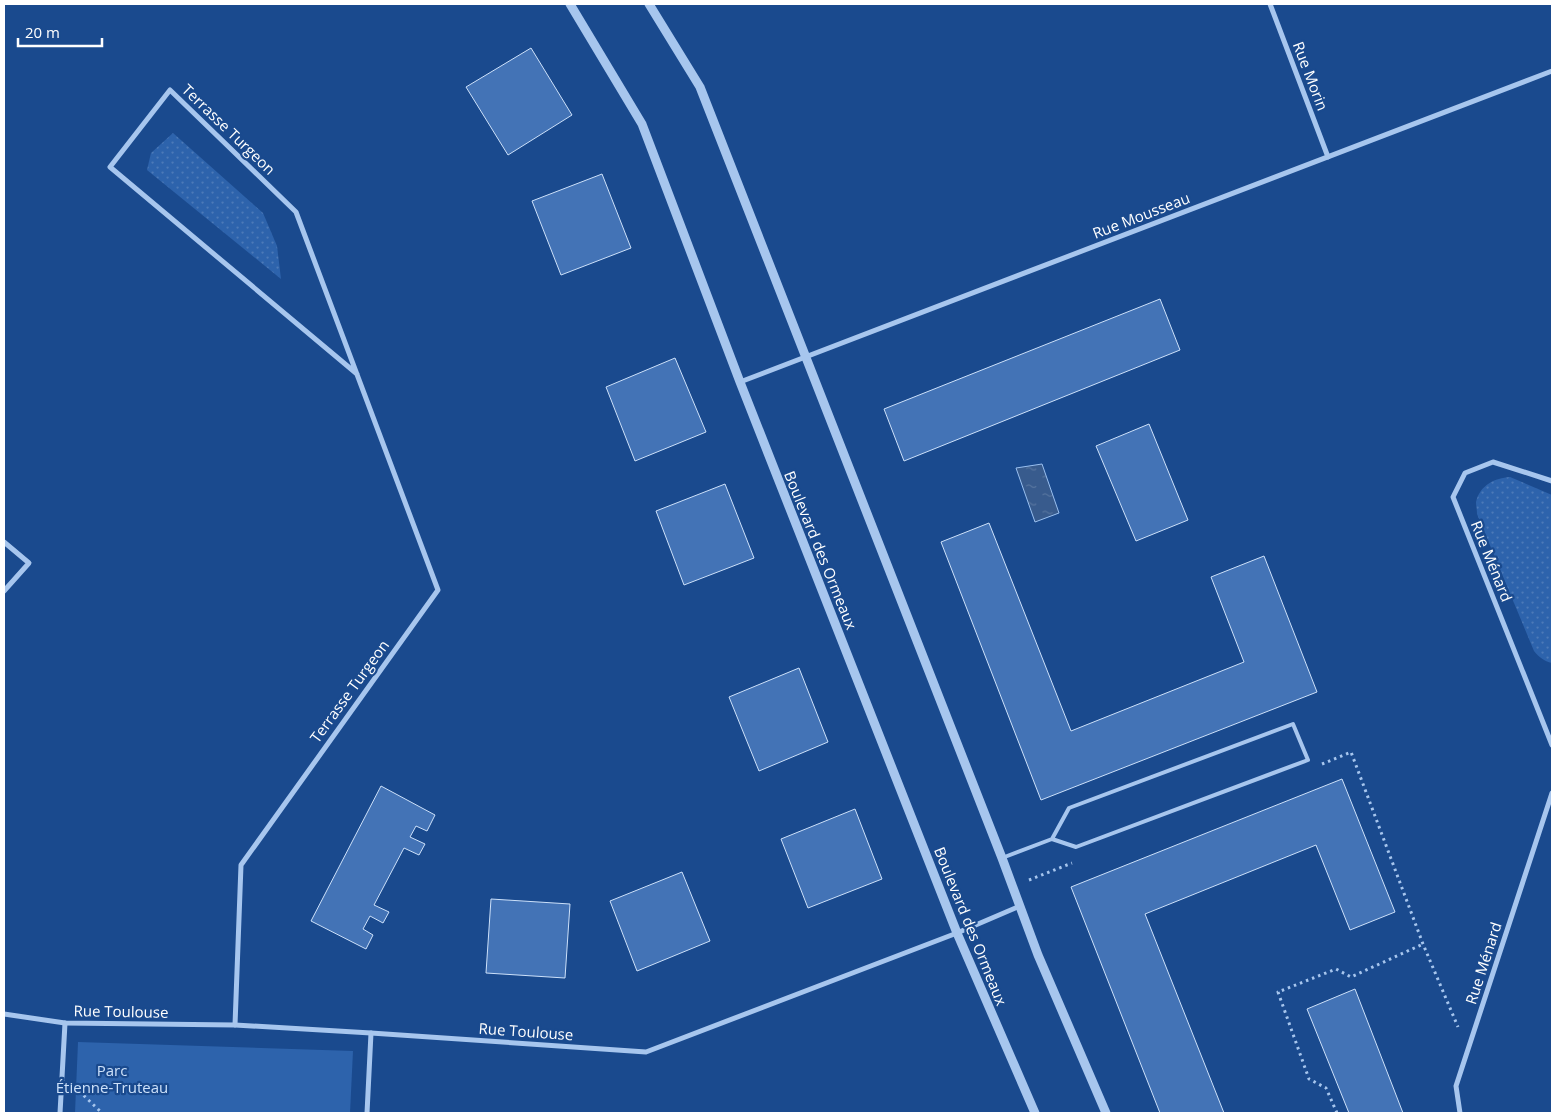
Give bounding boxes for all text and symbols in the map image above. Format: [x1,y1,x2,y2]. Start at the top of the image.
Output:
scale bar [18,15,101,47]
text: 20 m [25,22,60,42]
street label: Rue Morin [1289,39,1333,113]
street label: Terrasse Turgeon [178,79,280,179]
street label: Rue Mousseau [1089,187,1193,243]
street label: Boulevard des Ormeaux [780,468,862,632]
street label: Rue Ménard [1467,518,1517,604]
street label: Terrasse Turgeon [305,636,393,746]
street label: Boulevard des Ormeaux [930,844,1012,1008]
street label: Rue Ménard [1460,919,1506,1007]
street label: Rue Toulouse [73,1000,169,1022]
street label: Rue Toulouse [478,1018,574,1044]
park label: Parc Étienne-Truteau [56,1060,168,1097]

